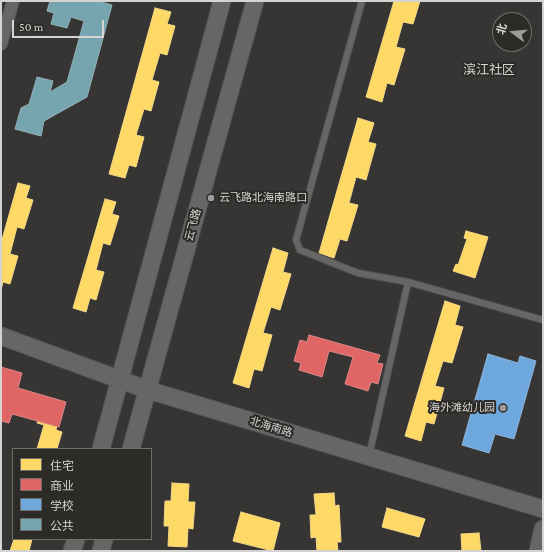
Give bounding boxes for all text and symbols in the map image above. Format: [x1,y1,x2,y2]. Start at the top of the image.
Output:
scale bar [14,12,106,38]
north arrow [492,12,532,52]
text: 50 m [19,20,43,34]
text: 北 [494,22,509,36]
district label: 滨江社区 [463,62,515,78]
place label: 云飞路北海南路口 [219,191,307,205]
marker: 云飞路北海南路口 [206,193,216,203]
street label: 云飞路 [182,207,204,243]
place label: 海外滩幼儿园 [429,401,495,415]
marker: 海外滩幼儿园 [498,403,508,413]
street label: 北海南路 [248,414,294,440]
legend [12,448,152,540]
text: 住宅 [50,459,74,473]
text: 商业 [50,479,74,493]
text: 学校 [50,499,74,513]
text: 公共 [50,519,74,533]

